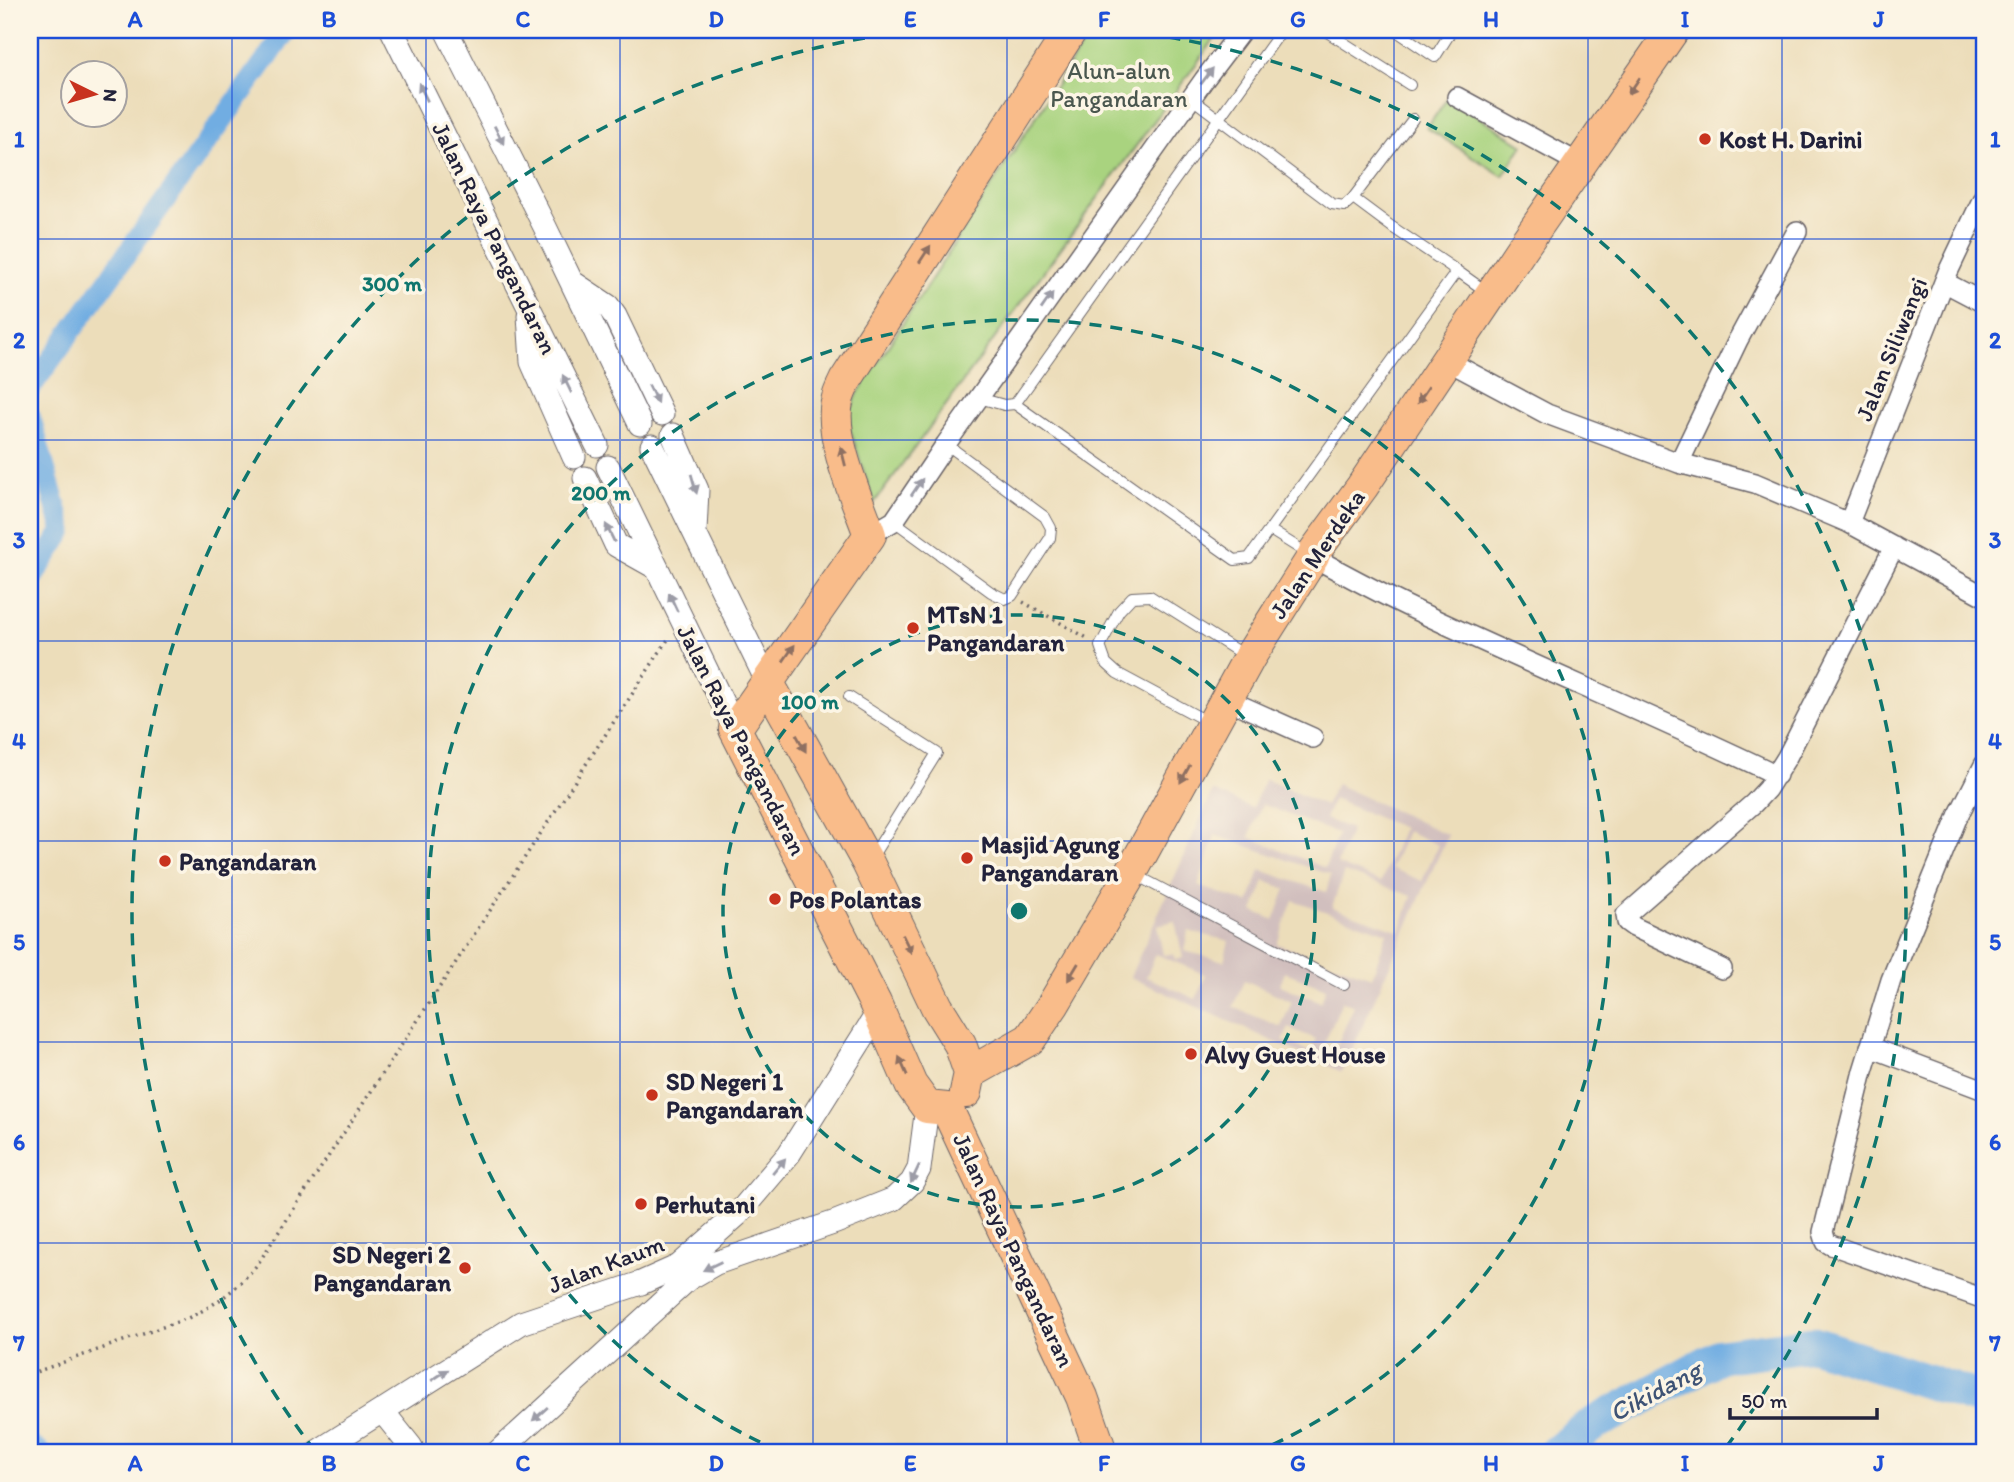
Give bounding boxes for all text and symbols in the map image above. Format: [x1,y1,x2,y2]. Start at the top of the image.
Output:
text: A [127,5,143,33]
text: B [322,5,337,33]
text: C [516,5,531,33]
text: D [708,5,724,33]
text: E [904,5,917,33]
text: F [1098,5,1111,33]
text: G [1290,5,1306,33]
text: H [1483,5,1499,33]
text: I [1681,5,1690,33]
text: J [1872,5,1885,33]
park label: Alun-alun Pangandaran [1050,56,1188,113]
north arrow [60,60,130,130]
one-way arrow [1200,67,1215,85]
one-way arrow [1627,77,1641,95]
one-way arrow [417,82,429,102]
text: N [98,88,122,103]
street label: Jalan Raya Pangandaran [426,117,564,359]
text: 1 [14,125,25,153]
one-way arrow [492,125,504,145]
place label: Kost H. Darini [1719,125,1862,154]
text: 1 [1990,125,2001,153]
marker: Kost H. Darini [1697,131,1713,147]
one-way arrow [918,245,932,263]
text: 300 m [362,271,422,296]
street label: Jalan Siliwangi [1849,273,1933,425]
one-way arrow [1040,292,1054,310]
text: 2 [13,326,26,354]
text: 2 [1989,326,2002,354]
one-way arrow [561,374,572,394]
one-way arrow [647,384,659,404]
one-way arrow [1416,386,1430,404]
one-way arrow [837,445,848,467]
one-way arrow [689,473,699,494]
one-way arrow [910,478,924,496]
text: 200 m [571,480,631,505]
street label: Jalan Merdeka [1263,484,1371,624]
one-way arrow [605,523,616,543]
text: 3 [13,526,26,554]
text: 3 [1989,526,2002,554]
one-way arrow [667,592,679,612]
place label: MTsN 1 Pangandaran [927,600,1065,658]
street label: Jalan Raya Pangandaran [671,620,813,861]
marker: MTsN 1 Pangandaran [905,620,921,636]
one-way arrow [782,644,796,662]
text: 100 m [781,689,839,714]
text: 4 [12,727,26,755]
text: 4 [1988,727,2002,755]
one-way arrow [795,733,807,753]
one-way arrow [1179,764,1190,784]
place label: Masjid Agung Pangandaran [981,830,1120,888]
place label: Pangandaran [179,847,317,877]
marker: Masjid Agung Pangandaran [959,850,975,866]
marker: Pangandaran [157,853,173,869]
place label: Pos Polantas [789,885,922,914]
marker: Pos Polantas [767,891,783,907]
centre of rings [1007,899,1031,923]
text: 5 [13,928,25,956]
text: 5 [1989,928,2001,956]
one-way arrow [901,934,913,954]
one-way arrow [1067,963,1079,982]
place label: Alvy Guest House [1204,1040,1386,1070]
marker: Alvy Guest House [1183,1046,1199,1062]
one-way arrow [897,1056,908,1077]
place label: SD Negeri 1 Pangandaran [666,1067,804,1125]
marker: SD Negeri 1 Pangandaran [644,1087,660,1103]
text: 6 [13,1128,25,1156]
street label: Jalan Raya Pangandaran [947,1128,1081,1372]
text: 6 [1989,1128,2001,1156]
one-way arrow [771,1157,786,1174]
one-way arrow [909,1164,921,1184]
place label: Perhutani [655,1190,756,1219]
marker: Perhutani [633,1196,649,1212]
street label: Jalan Kaum [544,1229,668,1299]
place label: SD Negeri 2 Pangandaran [314,1240,451,1298]
marker: SD Negeri 2 Pangandaran [457,1260,473,1276]
one-way arrow [702,1261,722,1272]
text: 7 [12,1329,25,1357]
text: 7 [1988,1329,2001,1357]
water label: Cikidang [1604,1352,1709,1428]
one-way arrow [431,1368,449,1382]
scale bar [1730,1377,1878,1421]
text: 50 m [1741,1388,1788,1413]
one-way arrow [531,1406,549,1422]
text: A [127,1449,143,1477]
text: B [322,1449,337,1477]
text: C [516,1449,531,1477]
text: D [708,1449,724,1477]
text: E [904,1449,917,1477]
text: F [1098,1449,1111,1477]
text: G [1290,1449,1306,1477]
text: H [1483,1449,1499,1477]
text: I [1681,1449,1690,1477]
text: J [1872,1449,1885,1477]

